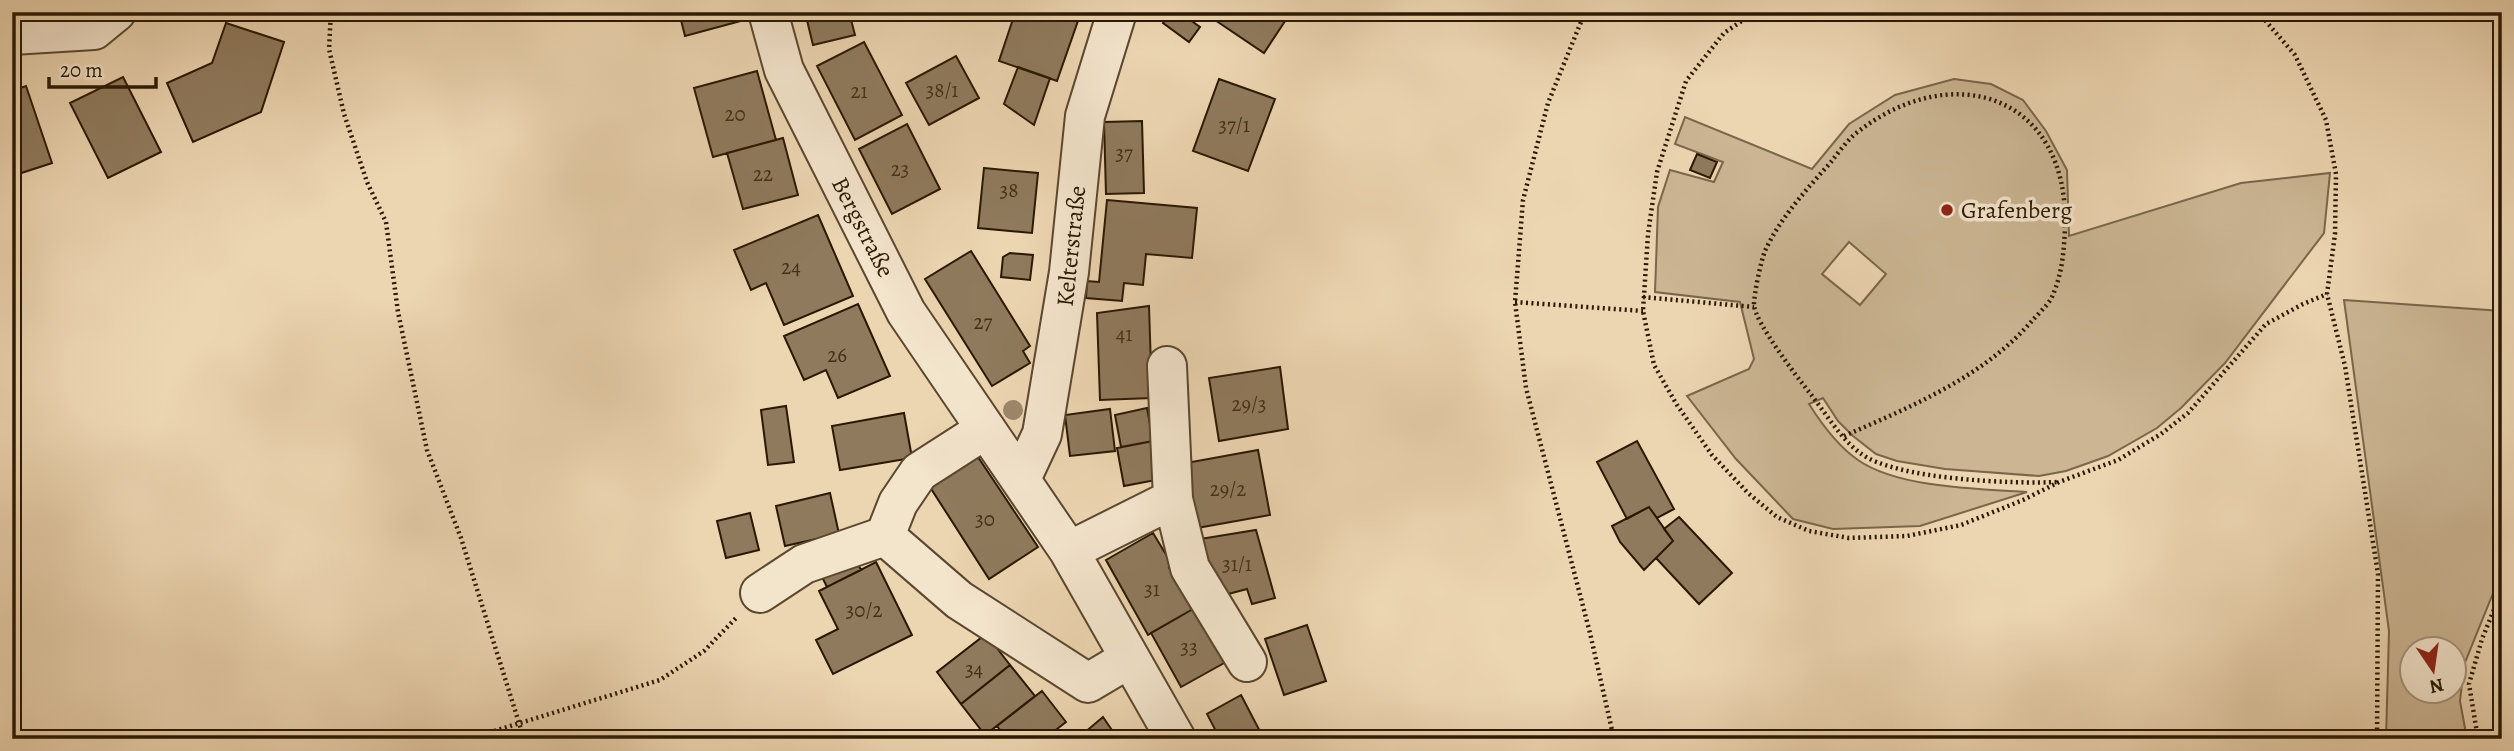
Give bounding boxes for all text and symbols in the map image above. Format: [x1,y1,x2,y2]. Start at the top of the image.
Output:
scale bar [49,46,156,90]
text: 20 m [60,56,103,84]
house number: 38/1 [925,76,959,104]
house number: 21 [850,77,868,105]
house number: 20 [724,100,746,128]
house number: 37/1 [1218,111,1250,139]
house number: 37 [1115,139,1133,167]
house number: 23 [891,155,909,183]
house number: 22 [753,160,773,188]
street label: Bergstraße [824,171,902,283]
house number: 38 [1000,176,1018,204]
street label: Kelterstraße [1049,184,1093,308]
place label: Grafenberg [1961,194,2072,226]
marker: Grafenberg [1939,202,1955,218]
house number: 24 [781,253,801,281]
house number: 27 [974,308,993,336]
house number: 41 [1116,320,1132,348]
house number: 26 [827,341,847,369]
house number: 29/3 [1231,390,1267,418]
house number: 29/2 [1210,475,1246,503]
house number: 30 [975,505,995,533]
house number: 31/1 [1222,550,1252,578]
house number: 31 [1144,575,1160,603]
house number: 30/2 [846,596,882,624]
house number: 33 [1180,633,1198,661]
north arrow [2398,636,2468,706]
house number: 34 [965,655,983,683]
text: N [2427,671,2446,700]

